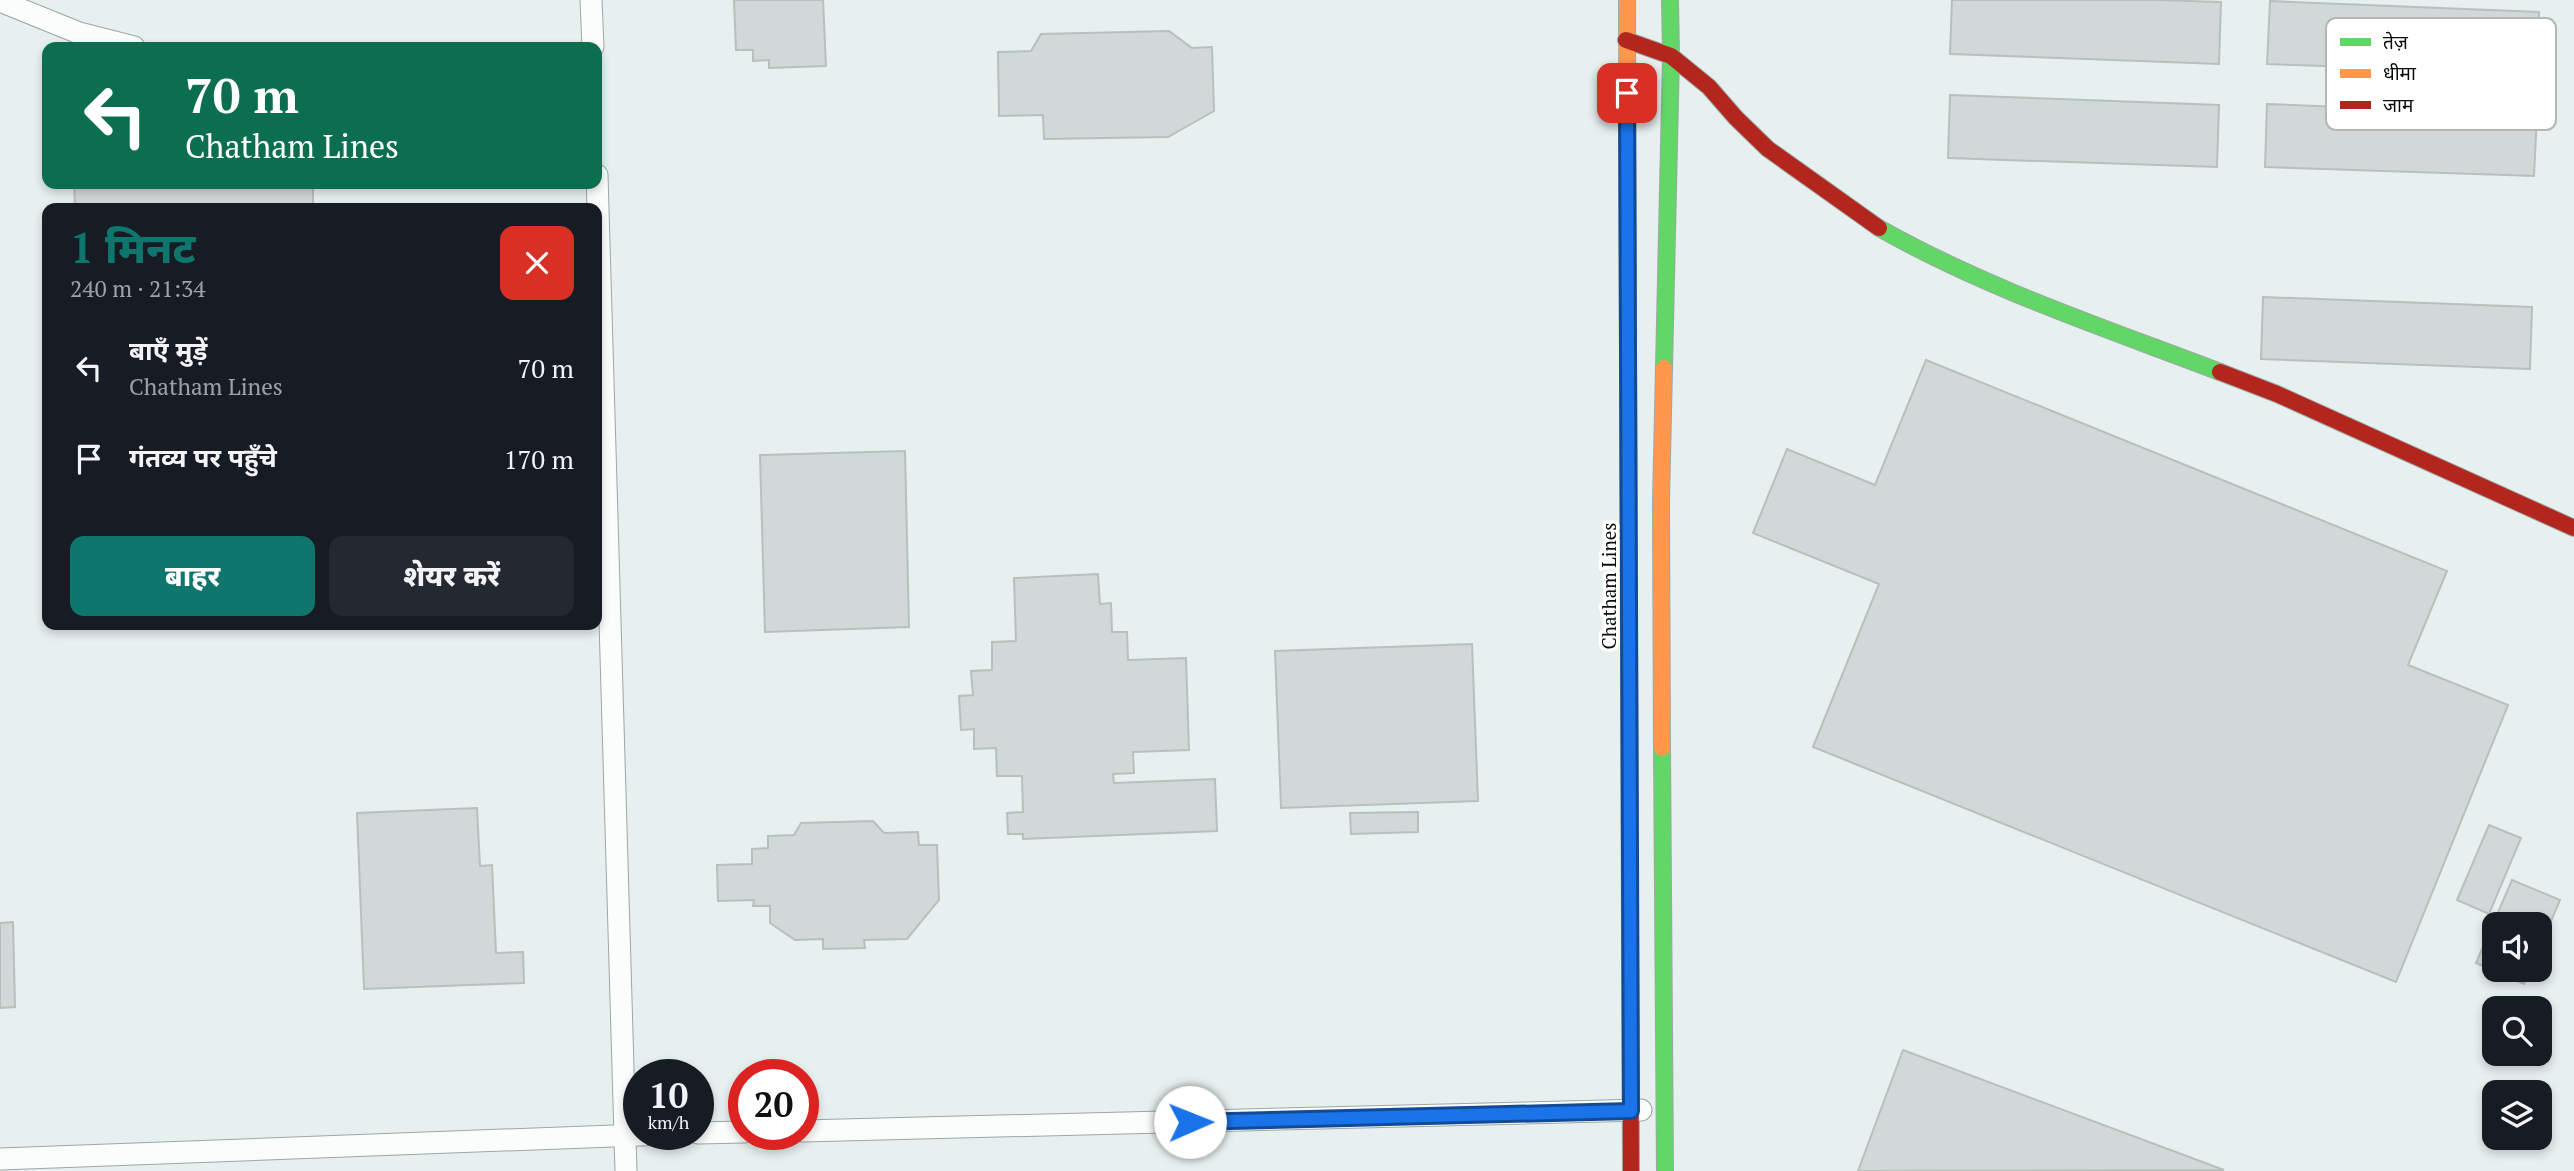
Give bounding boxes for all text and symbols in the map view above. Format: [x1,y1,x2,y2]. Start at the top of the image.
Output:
legend [2326,18,2556,130]
text: तेज़ [2383,29,2409,54]
text: धीमा [2383,60,2417,85]
text: 70 m [185,62,299,127]
pin [1597,63,1657,123]
icon: left [70,70,161,161]
icon: arrive [1608,74,1646,112]
text: जाम [2383,92,2414,117]
text: Chatham Lines [185,125,399,167]
text: 1 मिनट [70,219,196,275]
button: close [500,226,574,300]
text: 240 m · 21:34 [70,273,205,304]
text: बाएँ मुड़ें [129,333,207,367]
icon: left [70,349,108,387]
text: 70 m [518,351,574,385]
text: Chatham Lines [129,371,283,402]
icon: arrive [70,440,108,478]
text: गंतव्य पर पहुँचे [129,440,277,474]
text: 170 m [504,442,574,476]
street label: Chatham Lines [1596,522,1621,650]
button: बाहर [70,536,315,616]
button: शेयर करें [329,536,574,616]
map controls [2482,912,2552,1150]
button: sound [2482,912,2552,982]
button: search [2482,996,2552,1066]
speed limit sign: 20 [728,1059,819,1150]
text: 10 [649,1072,688,1118]
button: layers [2482,1080,2552,1150]
position arrow [1153,1085,1227,1159]
text: km/h [648,1110,689,1134]

